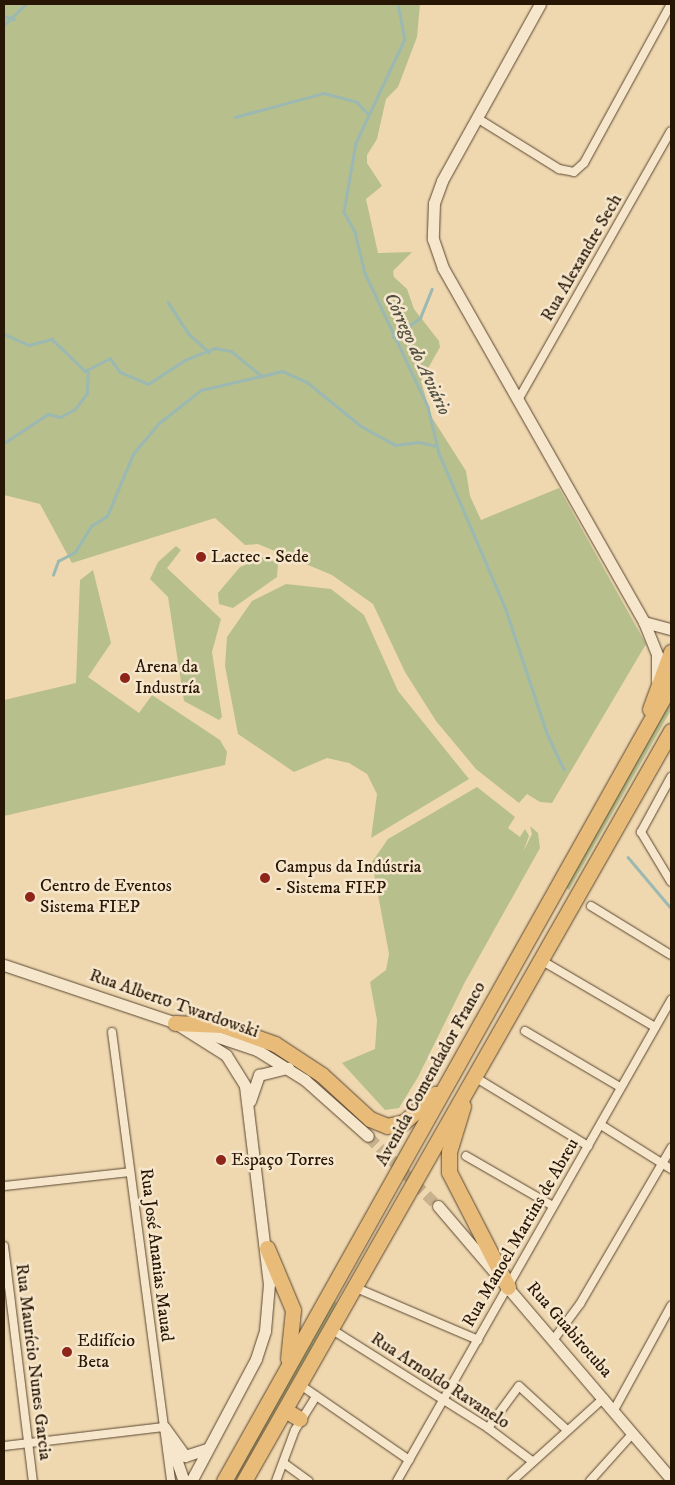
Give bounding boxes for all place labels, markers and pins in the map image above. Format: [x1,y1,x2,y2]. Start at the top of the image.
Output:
place label: Lactec - Sede [211,546,309,568]
marker: Lactec - Sede [195,551,207,563]
place label: Arena da Industría [135,657,200,700]
marker: Arena da Industría [119,672,131,684]
place label: Campus da Indústria - Sistema FIEP [275,857,421,900]
marker: Campus da Indústria - Sistema FIEP [259,872,271,884]
place label: Centro de Eventos Sistema FIEP [40,876,172,919]
marker: Centro de Eventos Sistema FIEP [24,891,36,903]
place label: Espaço Torres [231,1149,334,1171]
marker: Espaço Torres [215,1154,227,1166]
place label: Edifício Beta [77,1331,135,1374]
marker: Edifício Beta [61,1346,73,1358]

